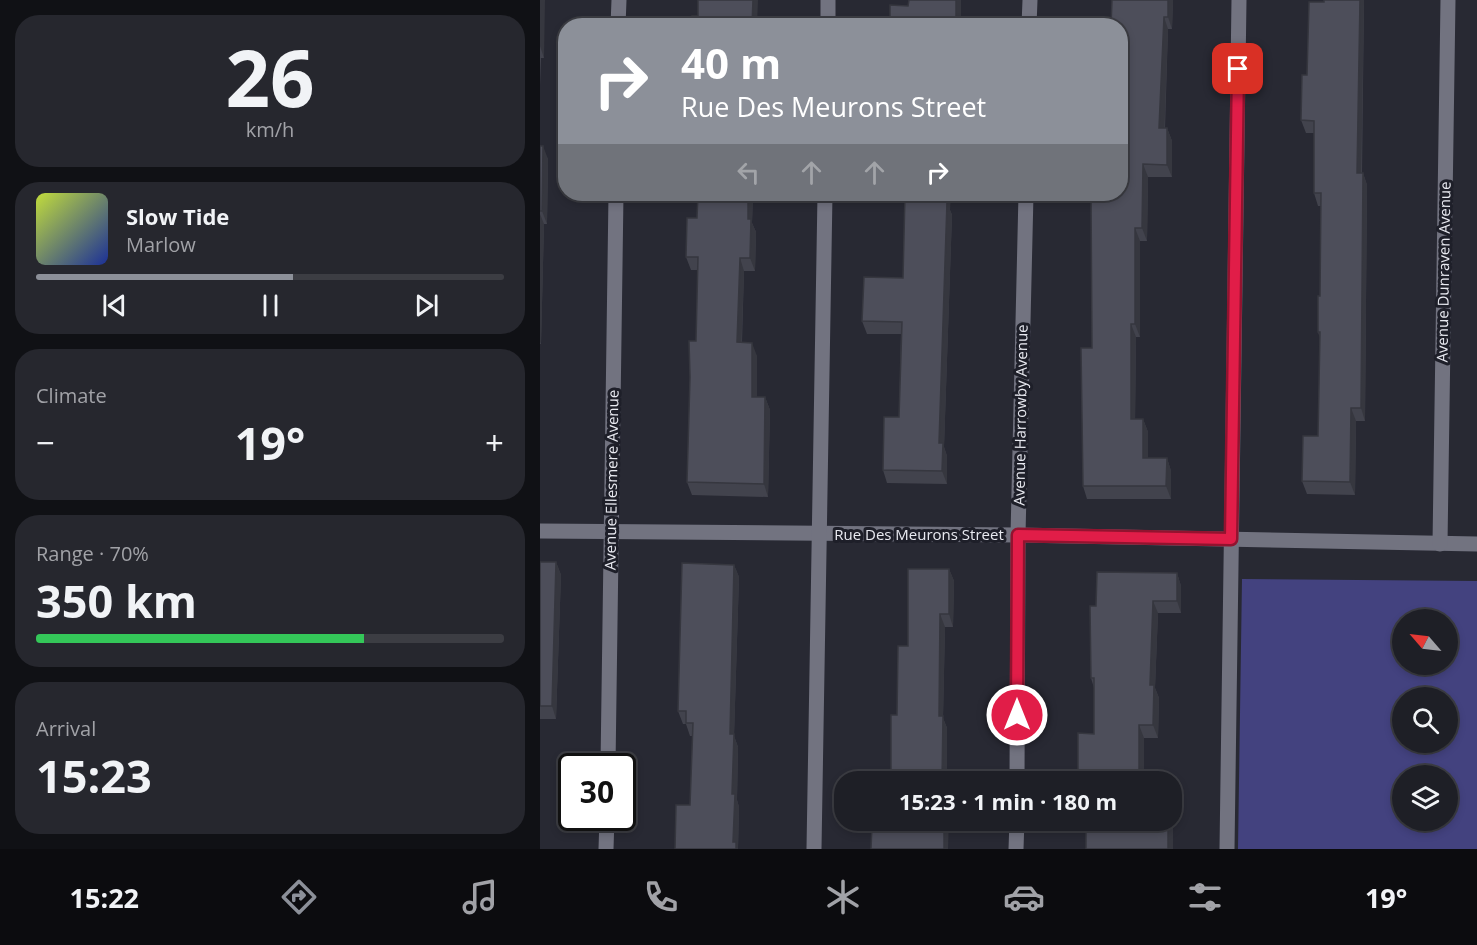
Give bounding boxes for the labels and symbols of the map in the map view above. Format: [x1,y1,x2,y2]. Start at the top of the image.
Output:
pin [1212,43,1263,94]
street label: Avenue Dunraven Avenue [1431,181,1455,363]
street label: Avenue Harrowby Avenue [1008,324,1032,506]
street label: Avenue Ellesmere Avenue [599,390,623,570]
street label: Rue Des Meurons Street [834,524,1004,544]
north arrow [1392,609,1458,675]
position arrow [985,683,1049,747]
speed limit sign: 30 [558,753,636,831]

